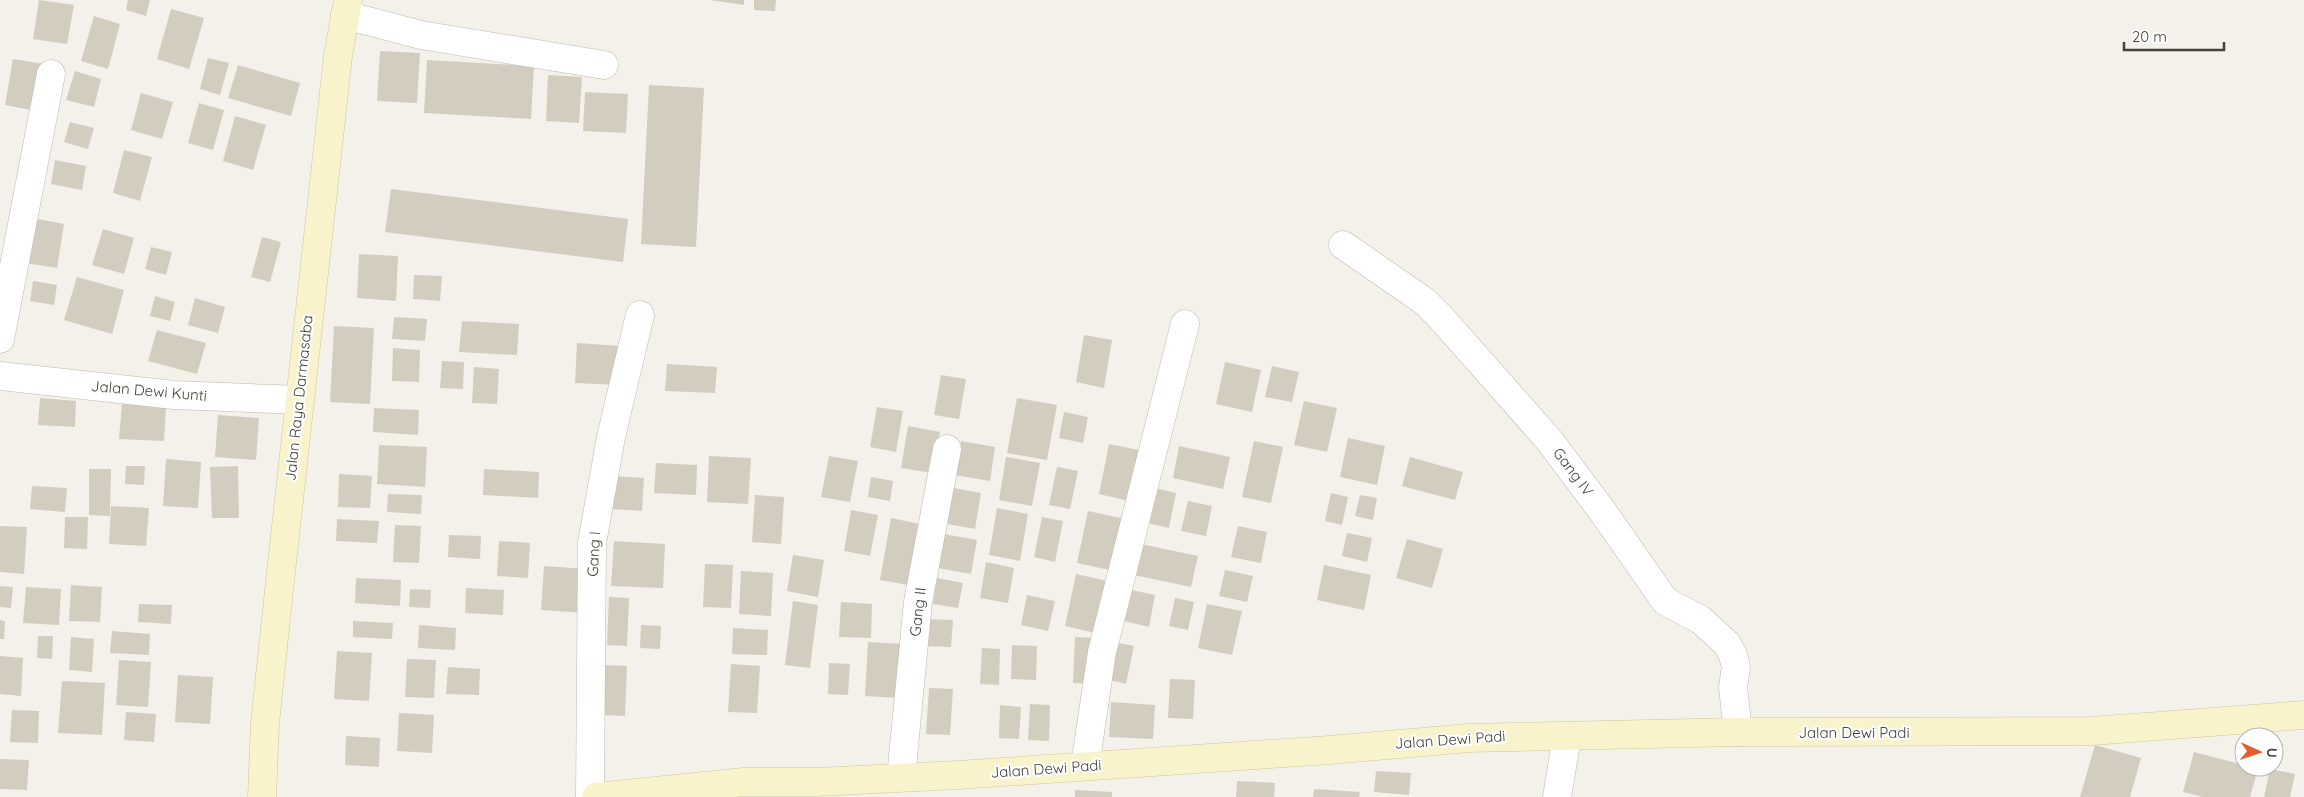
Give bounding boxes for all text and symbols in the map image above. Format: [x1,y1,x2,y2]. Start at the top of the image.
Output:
scale bar [2124,20,2224,52]
text: 20 m [2132,27,2167,46]
street label: Jalan Raya Darmasaba [280,314,317,482]
street label: Jalan Dewi Kunti [90,376,208,405]
street label: Gang IV [1549,444,1598,500]
street label: Gang I [583,531,604,577]
street label: Gang II [905,586,930,638]
street label: Jalan Dewi Padi [1798,723,1910,742]
street label: Jalan Dewi Padi [1394,726,1506,753]
north arrow [2234,727,2284,777]
text: U [2263,747,2281,758]
street label: Jalan Dewi Padi [990,755,1102,782]

